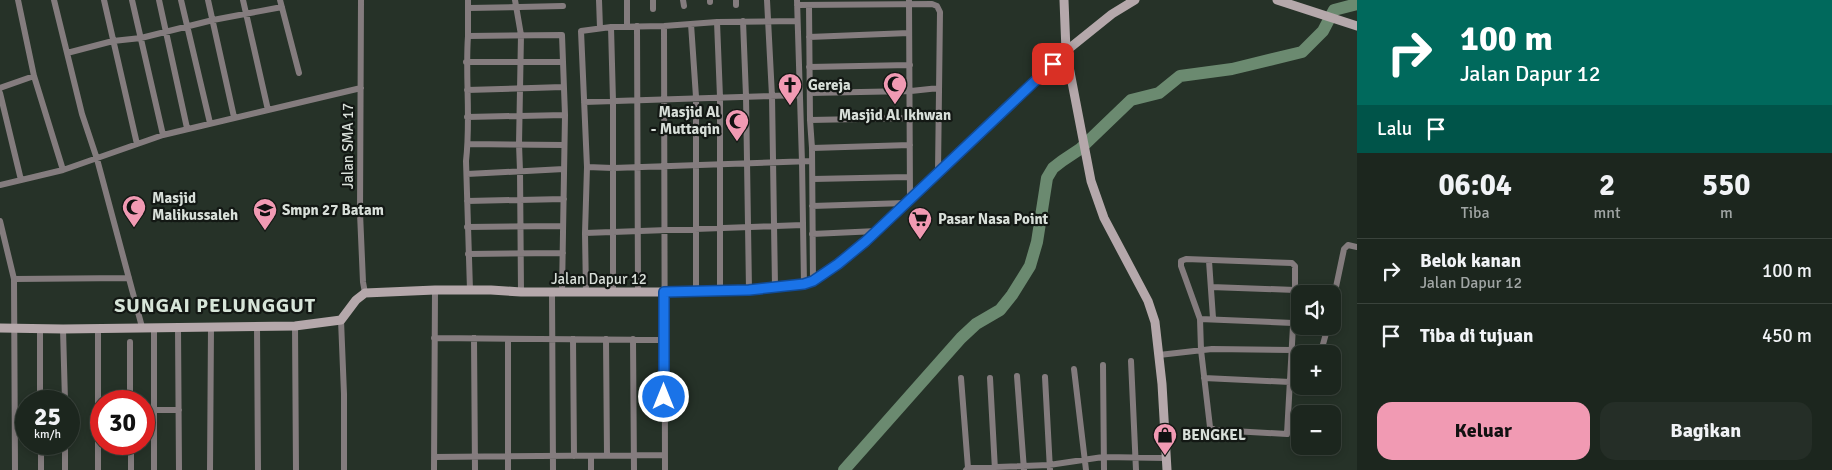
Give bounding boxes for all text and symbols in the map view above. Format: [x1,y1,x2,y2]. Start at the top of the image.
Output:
text: 100 m [1460,17,1553,60]
icon: right [1377,20,1442,85]
pin [1032,43,1074,85]
icon: arrive [1039,50,1067,78]
text: Jalan Dapur 12 [1460,60,1601,87]
mosque icon: Masjid Al Ikhwan [882,71,908,105]
church icon: Gereja [777,72,803,106]
place label: Gereja [808,76,851,94]
street label: Jalan SMA 17 [339,103,357,189]
place label: Masjid Al - Muttaqin [651,103,720,138]
place label: Masjid Al Ikhwan [839,106,951,124]
mosque icon: Masjid Al - Muttaqin [724,108,750,142]
icon: arrive [1422,115,1450,143]
text: Lalu [1377,117,1412,141]
text: 06:04 [1438,167,1512,204]
text: 2 [1599,167,1615,204]
text: 550 [1702,167,1751,204]
place label: Masjid Malikussaleh [152,189,238,224]
mosque icon: Masjid Malikussaleh [121,194,147,228]
school or university icon: Smpn 27 Batam [252,197,278,231]
place label: Smpn 27 Batam [282,201,384,219]
text: Tiba [1461,203,1490,223]
text: mnt [1593,203,1621,223]
text: m [1720,203,1733,223]
supermarket icon: Pasar Nasa Point [907,206,933,240]
place label: Pasar Nasa Point [938,210,1049,228]
text: Belok kanan [1420,249,1521,273]
icon: right [1377,257,1405,285]
text: 100 m [1762,259,1812,283]
street label: Jalan Dapur 12 [551,270,647,288]
text: Jalan Dapur 12 [1420,273,1522,293]
map controls [1291,285,1341,455]
button: sound [1291,285,1341,335]
district label: SUNGAI PELUNGGUT [114,293,316,318]
icon: arrive [1377,322,1405,350]
text: Tiba di tujuan [1420,324,1533,348]
text: 450 m [1762,324,1812,348]
button: + [1291,345,1341,395]
position arrow [637,370,689,422]
speed limit sign: 30 [90,390,155,455]
text: 25 [34,401,61,432]
button: Keluar [1377,402,1590,460]
button: Bagikan [1600,402,1812,460]
button: − [1291,405,1341,455]
shop icon: BENGKEL [1152,422,1178,456]
place label: BENGKEL [1182,426,1246,444]
text: km/h [34,427,61,442]

